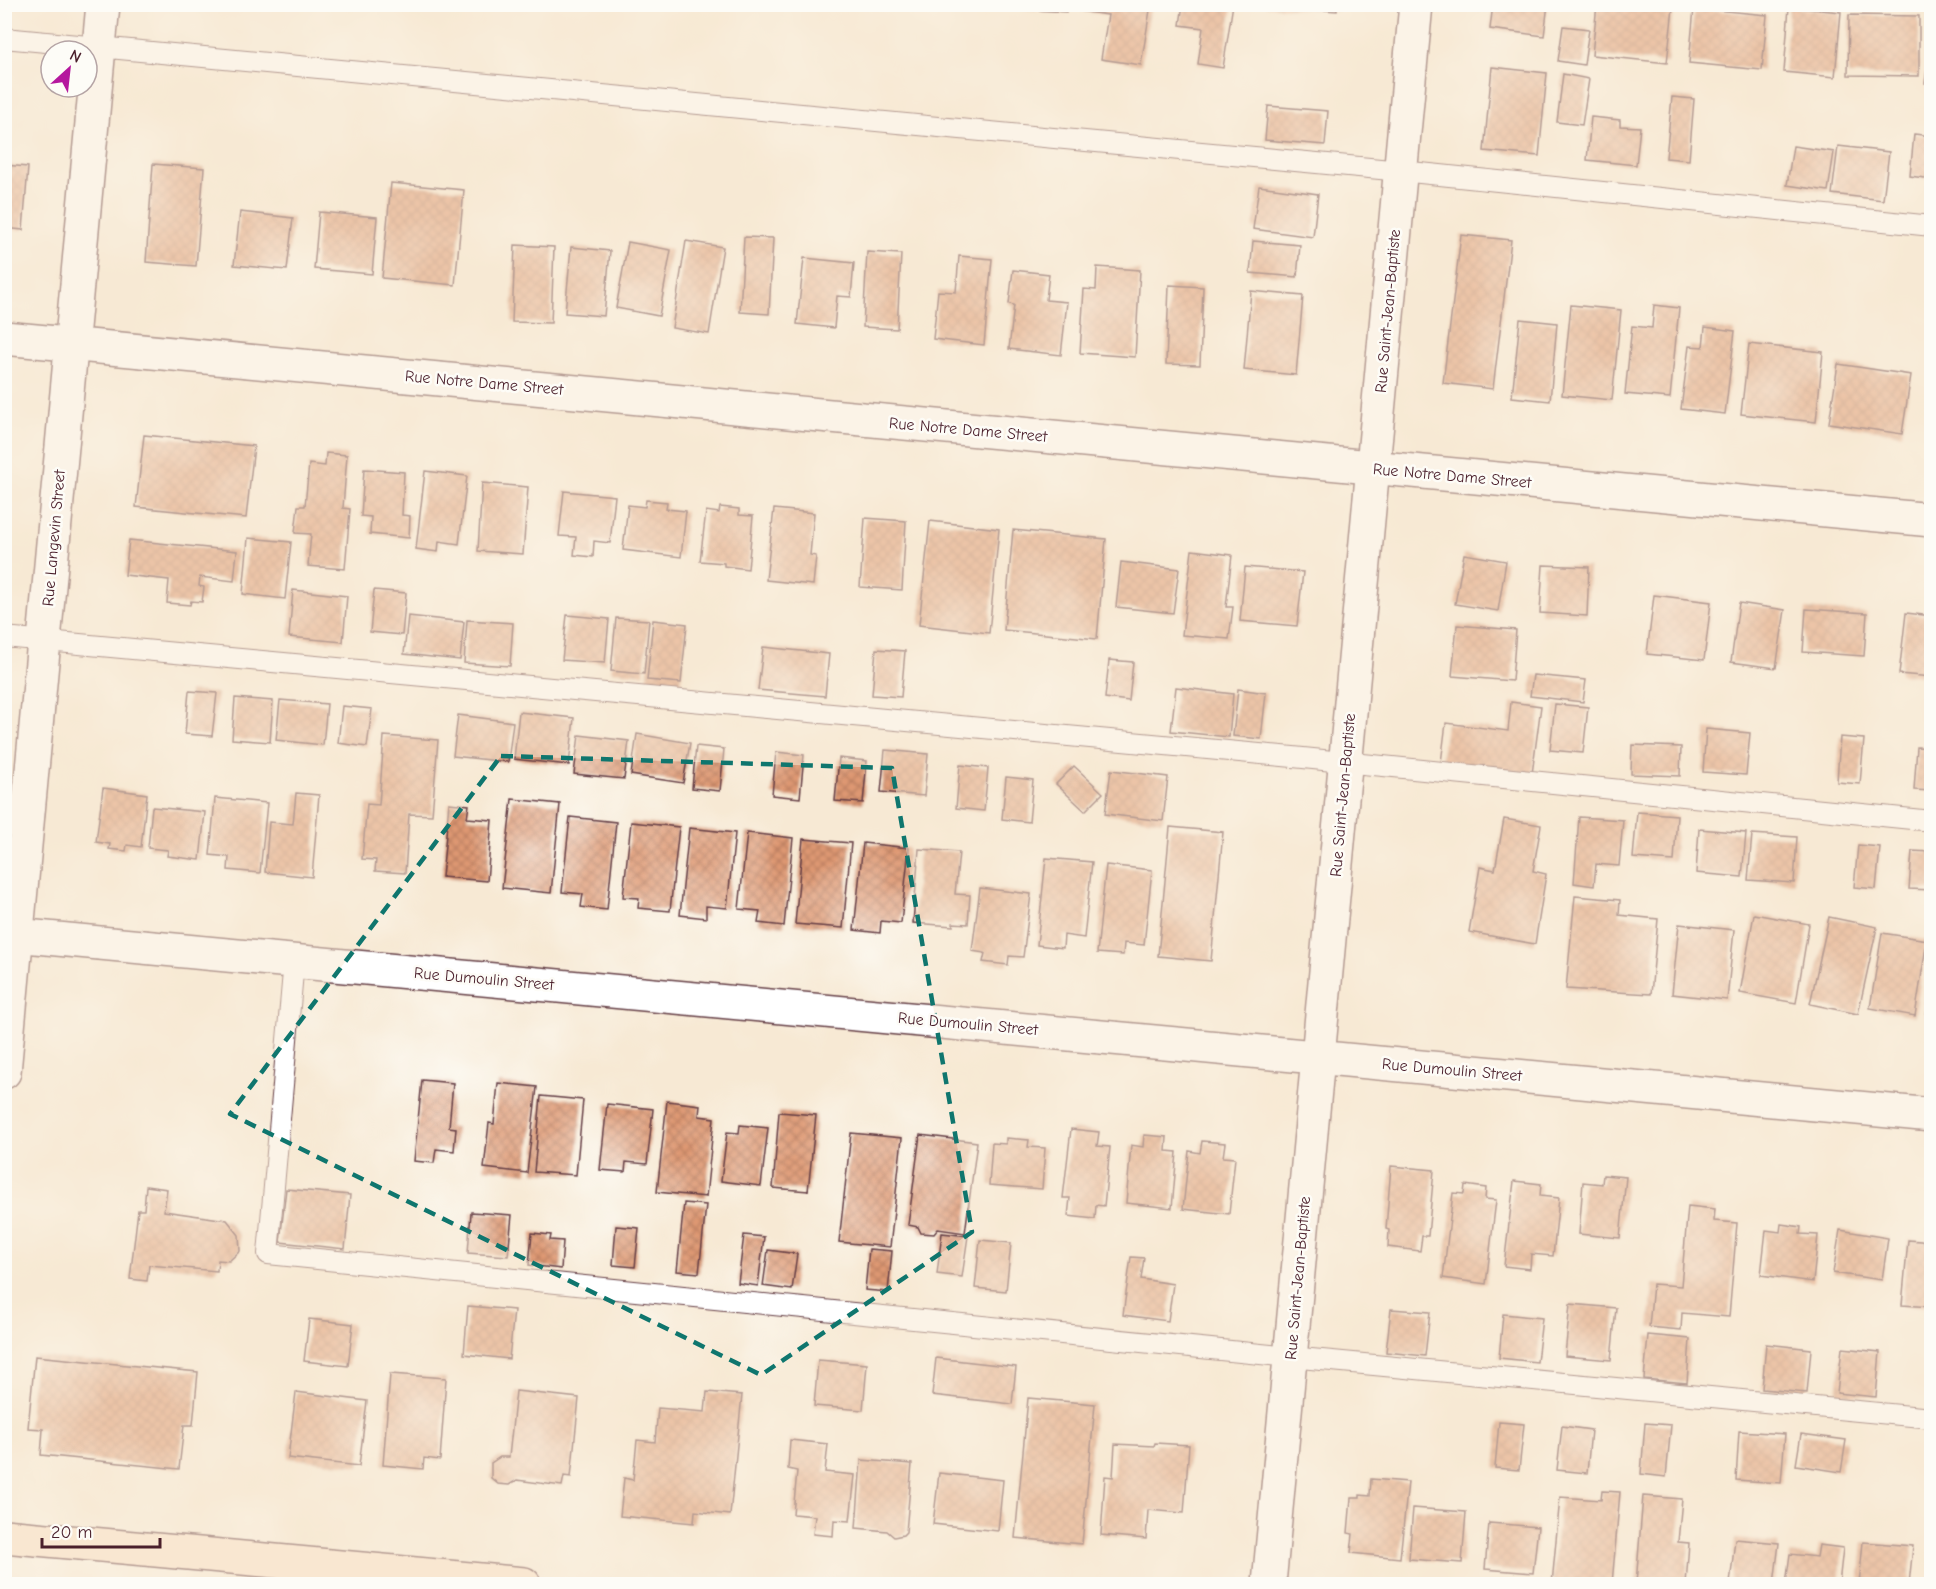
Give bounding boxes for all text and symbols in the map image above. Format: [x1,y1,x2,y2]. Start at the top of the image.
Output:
north arrow [39,39,99,99]
text: N [67,46,84,67]
street label: Rue Saint-Jean-Baptiste [1372,229,1404,393]
street label: Rue Notre Dame Street [404,367,564,399]
street label: Rue Notre Dame Street [888,414,1048,446]
street label: Rue Notre Dame Street [1372,460,1532,492]
street label: Rue Langevin Street [39,469,69,607]
street label: Rue Saint-Jean-Baptiste [1327,713,1359,877]
street label: Rue Dumoulin Street [413,964,555,994]
street label: Rue Dumoulin Street [897,1009,1039,1039]
street label: Rue Dumoulin Street [1381,1055,1523,1085]
street label: Rue Saint-Jean-Baptiste [1282,1196,1314,1360]
scale bar [42,1511,160,1549]
text: 20 m [51,1522,92,1543]

